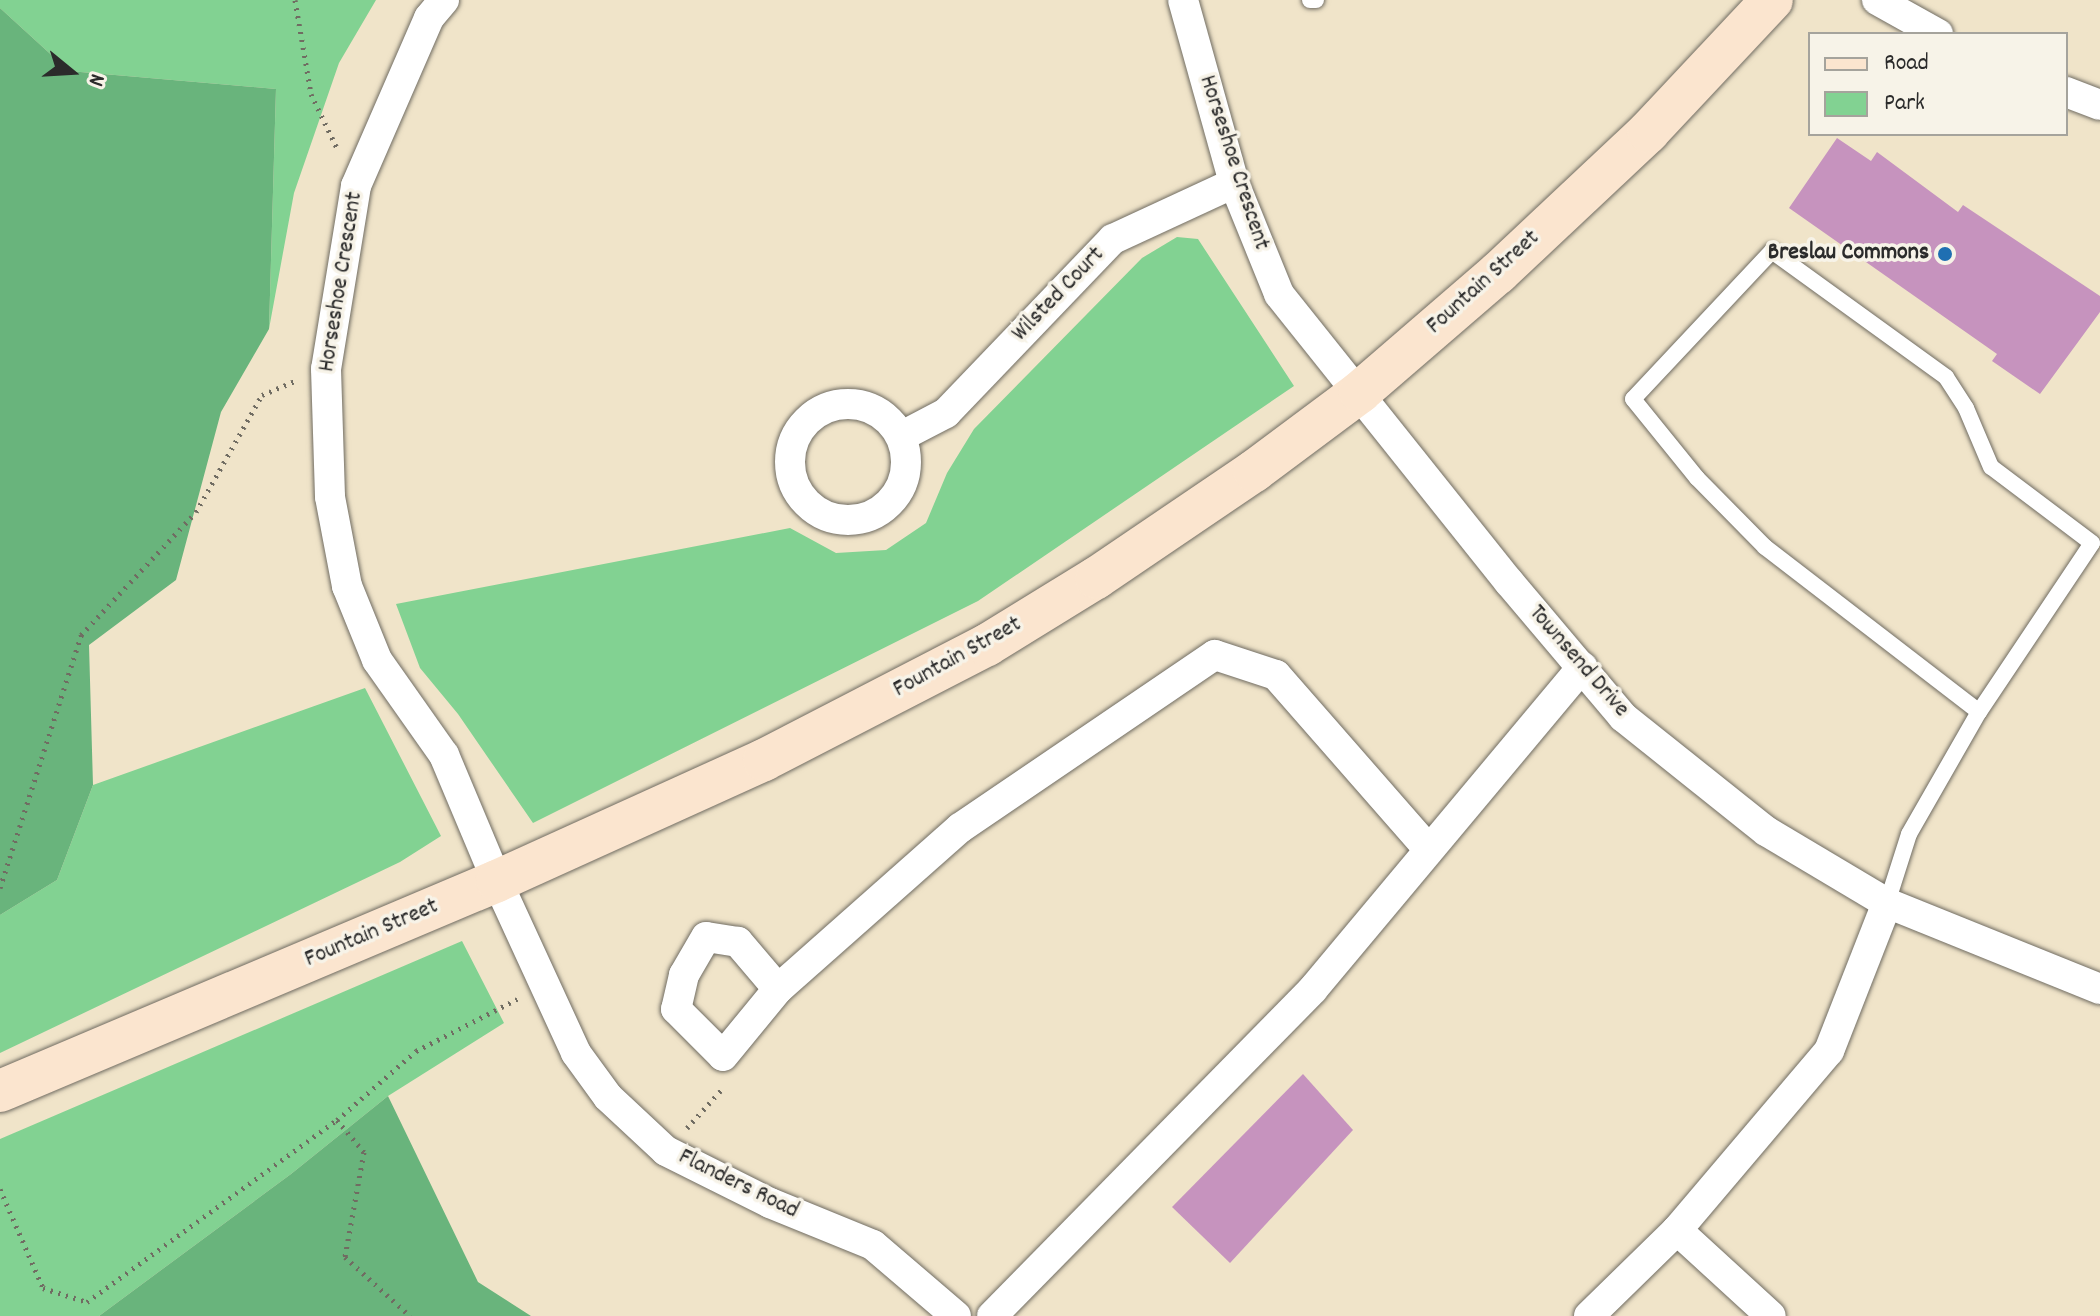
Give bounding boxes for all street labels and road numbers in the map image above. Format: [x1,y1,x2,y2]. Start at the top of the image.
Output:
street label: Horseshoe Crescent [1191,72,1275,254]
street label: Horseshoe Crescent [314,190,370,374]
street label: Fountain Street [1422,225,1546,341]
street label: Wilsted Court [1007,242,1111,348]
street label: Townsend Drive [1521,600,1635,724]
street label: Fountain Street [889,611,1027,705]
street label: Fountain Street [301,893,443,975]
street label: Flanders Road [673,1144,803,1226]

